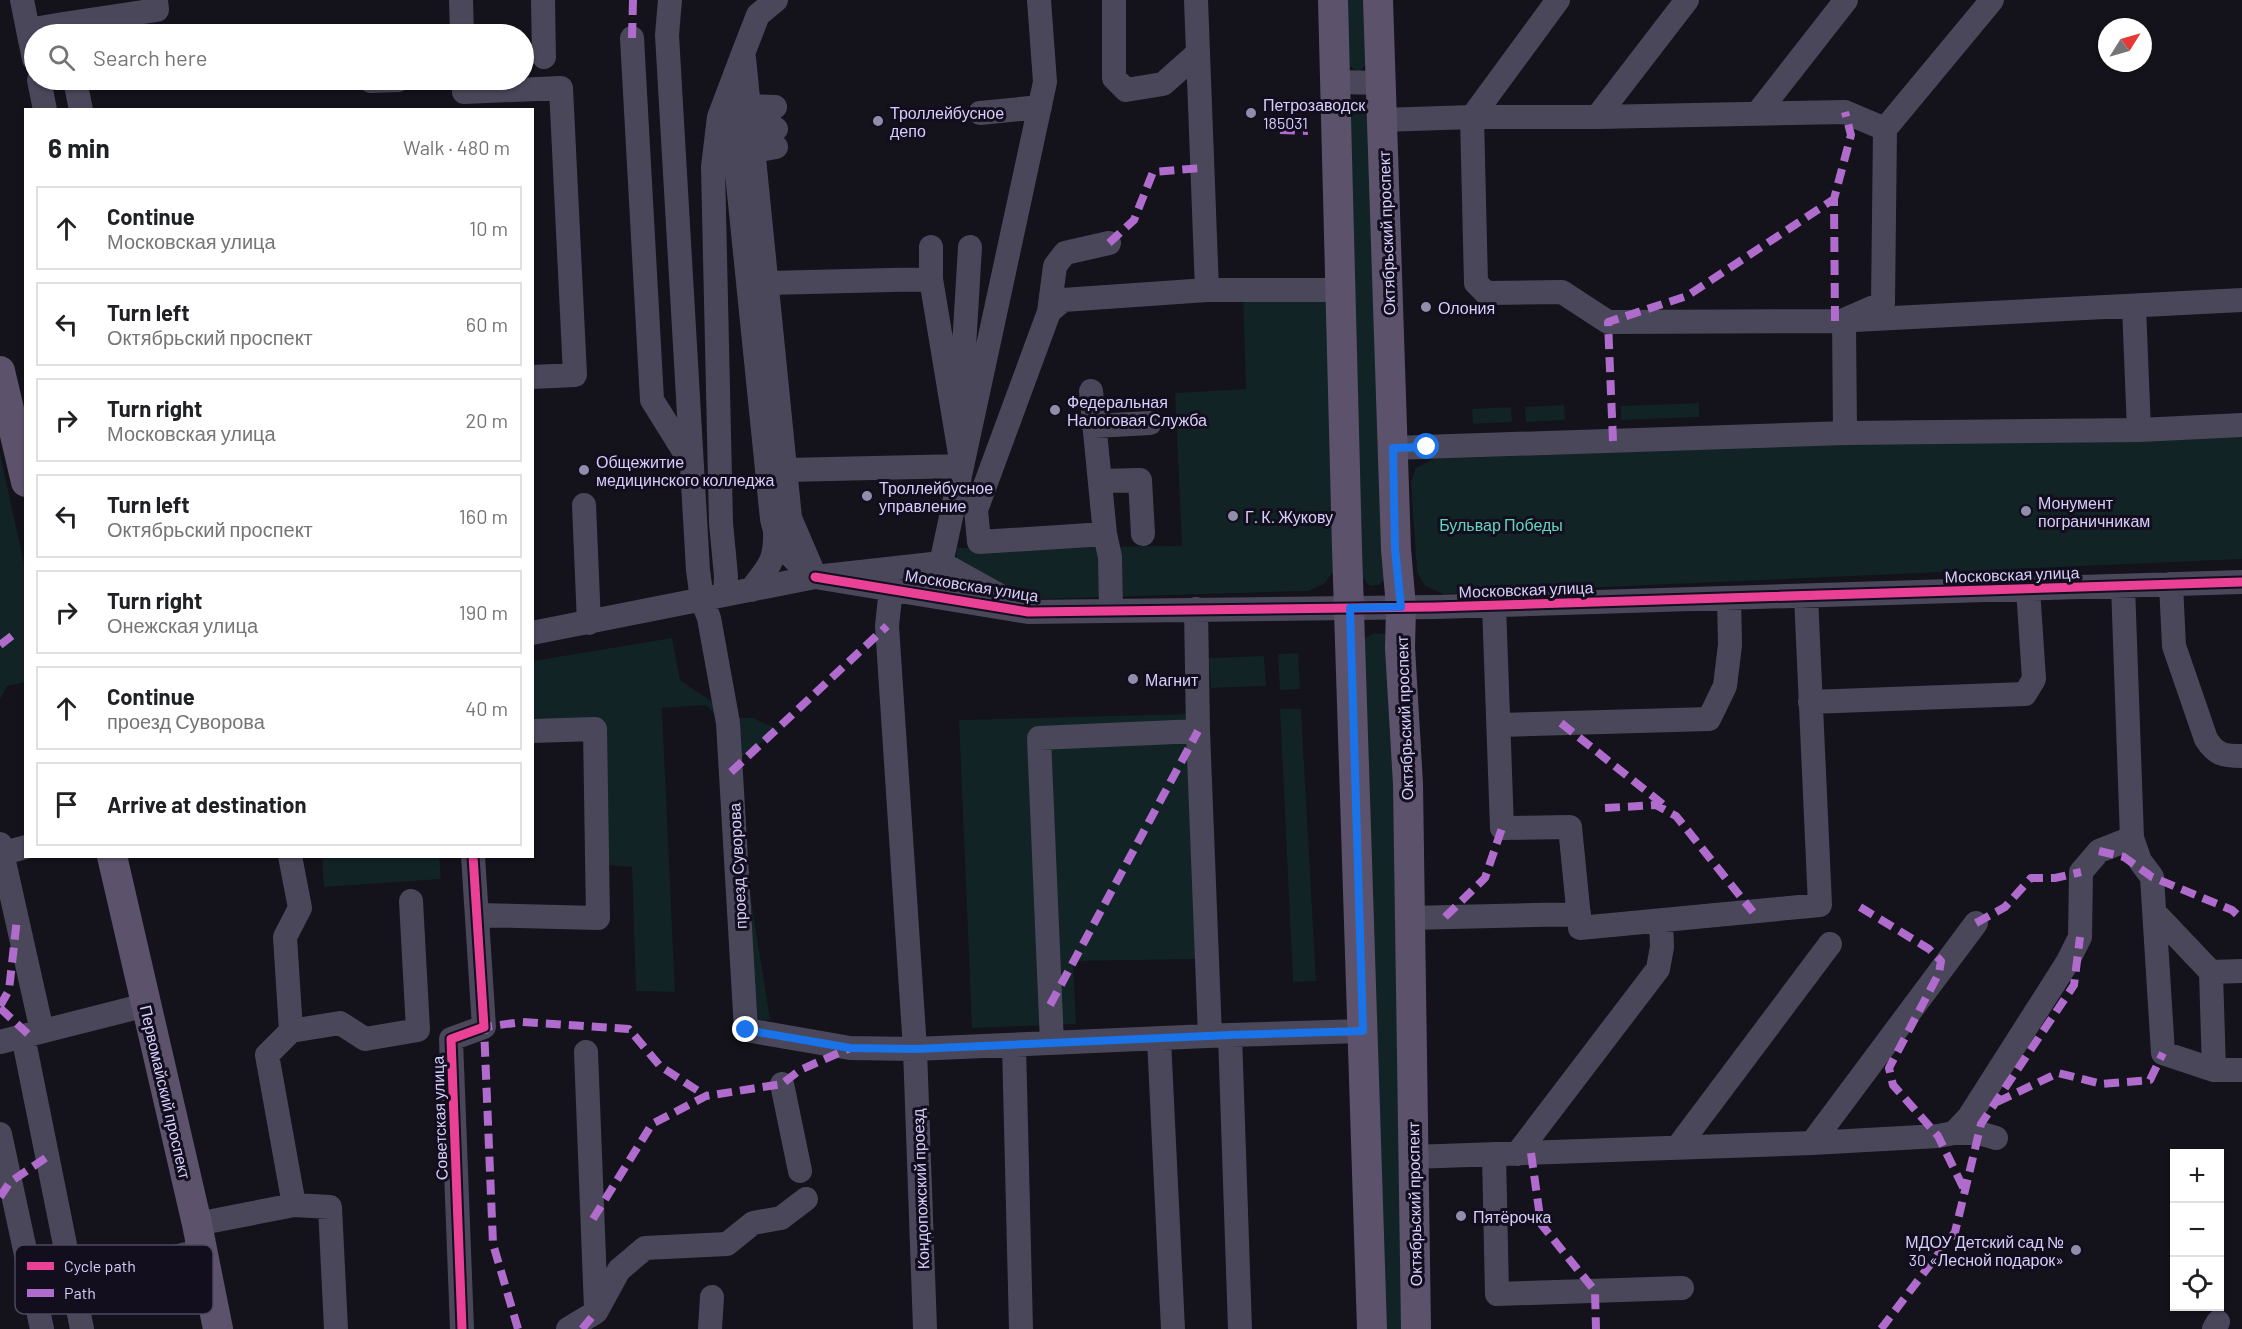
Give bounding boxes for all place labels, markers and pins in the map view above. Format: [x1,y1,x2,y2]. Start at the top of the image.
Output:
place label: Петрозаводск 185031 [1263,95,1366,132]
place label: Троллейбусное депо [890,103,1004,140]
marker: Петрозаводск 185031 [1244,106,1258,120]
marker: Троллейбусное депо [871,114,885,128]
place label: Олония [1438,298,1495,317]
marker: Олония [1419,300,1433,314]
place label: Федеральная Налоговая Служба [1067,392,1207,429]
marker: Федеральная Налоговая Служба [1048,403,1062,417]
place label: Общежитие медицинского колледжа [596,452,774,489]
marker: Общежитие медицинского колледжа [577,463,591,477]
place label: Троллейбусное управление [879,478,993,515]
marker: Троллейбусное управление [860,489,874,503]
place label: Монумент пограничникам [2038,493,2150,530]
marker: Монумент пограничникам [2019,504,2033,518]
place label: Г. К. Жукову [1245,507,1333,526]
marker: Г. К. Жукову [1226,509,1240,523]
place label: Магнит [1145,670,1199,689]
marker: Магнит [1126,672,1140,686]
place label: Пятёрочка [1473,1207,1552,1226]
marker: Пятёрочка [1454,1209,1468,1223]
place label: МДОУ Детский сад № 30 «Лесной подарок» [1905,1232,2064,1269]
marker: МДОУ Детский сад № 30 «Лесной подарок» [2069,1243,2083,1257]

